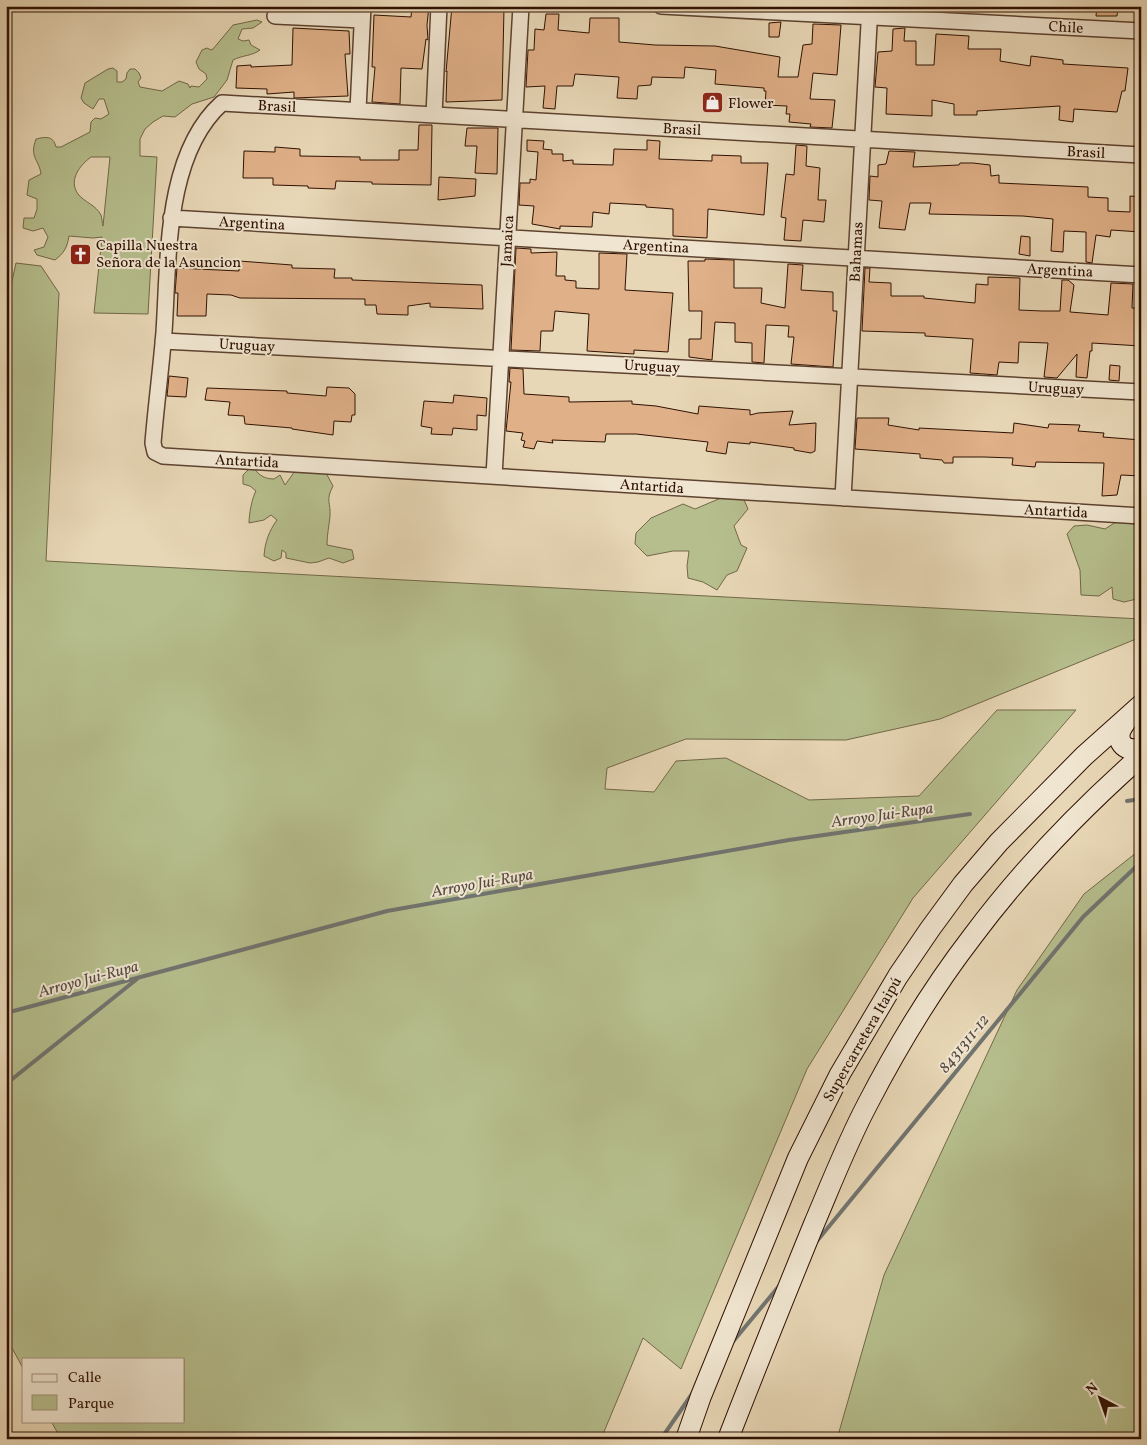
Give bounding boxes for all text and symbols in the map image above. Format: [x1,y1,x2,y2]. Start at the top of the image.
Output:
street label: Chile [1048,17,1084,40]
shop icon: Flower [700,91,724,115]
place label: Flower [728,94,774,115]
street label: Brasil [257,96,297,119]
street label: Brasil [662,119,702,142]
street label: Brasil [1066,142,1106,165]
street label: Argentina [218,212,286,237]
street label: Jamaica [497,215,520,268]
street label: Bahamas [845,221,870,283]
street label: Argentina [622,235,690,260]
place label: Capilla Nuestra Señora de la Asuncion [96,236,241,274]
church icon: Capilla Nuestra Señora de la Asuncion [68,242,92,266]
street label: Argentina [1026,259,1094,284]
street label: Uruguay [218,335,276,358]
street label: Uruguay [623,356,681,379]
street label: Uruguay [1027,378,1085,401]
street label: Antartida [214,450,280,475]
street label: Antartida [619,475,685,500]
street label: Antartida [1023,500,1089,525]
water label: Arroyo Jui-Rupa [829,798,935,834]
water label: Arroyo Jui-Rupa [429,864,535,904]
water label: Arroyo Jui-Rupa [35,956,141,1004]
street label: Supercarretera Itaipú [819,973,908,1106]
water label: 8431311-12 [934,1010,995,1078]
legend [22,1358,185,1422]
text: Calle [68,1368,101,1389]
north arrow [1074,1372,1124,1422]
text: N [1082,1379,1103,1400]
text: Parque [68,1394,114,1415]

